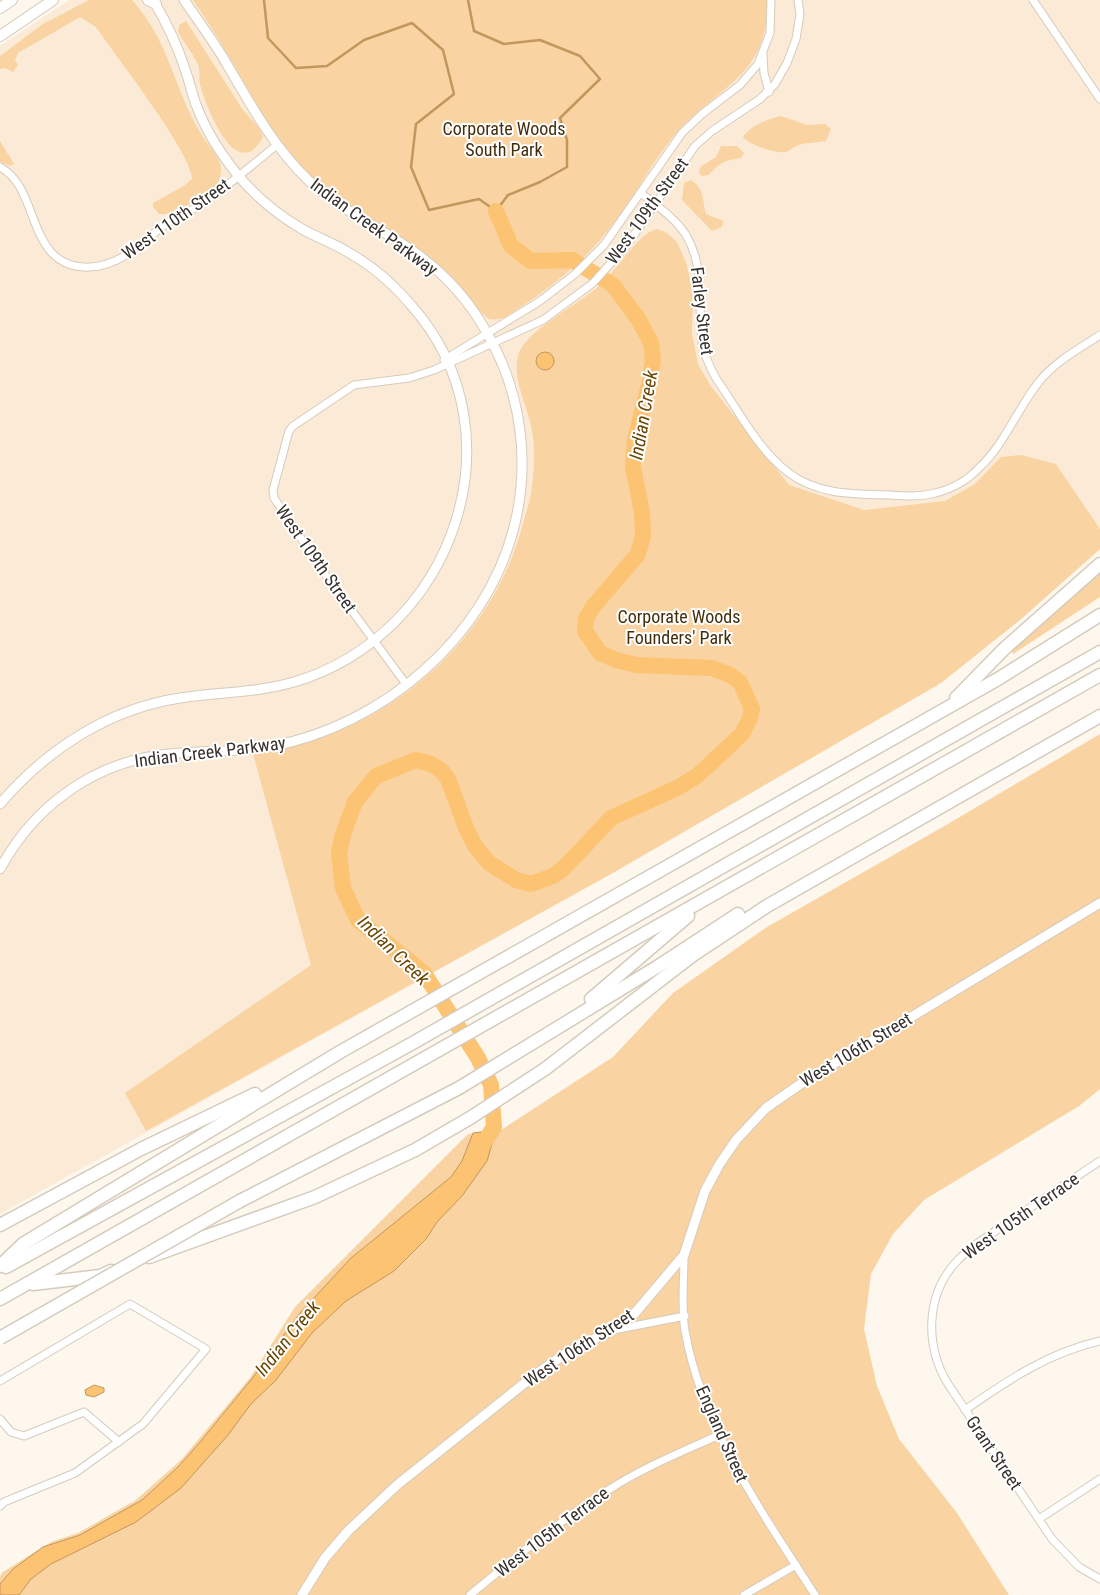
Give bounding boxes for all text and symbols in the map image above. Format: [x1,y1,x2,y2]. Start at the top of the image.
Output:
park label: Corporate Woods South Park [443,118,565,160]
street label: West 109th Street [601,153,692,268]
street label: Indian Creek Parkway [307,173,442,280]
street label: West 110th Street [118,174,234,263]
street label: Farley Street [687,266,718,356]
water label: Indian Creek [624,368,663,462]
street label: West 109th Street [272,501,361,617]
park label: Corporate Woods Founders' Park [618,606,740,648]
street label: Indian Creek Parkway [133,732,287,771]
water label: Indian Creek [353,911,435,991]
street label: West 106th Street [796,1008,915,1091]
street label: West 105th Terrace [959,1168,1083,1263]
water label: Indian Creek [250,1295,325,1381]
street label: West 106th Street [520,1304,638,1391]
street label: England Street [692,1382,753,1485]
street label: Grant Street [962,1412,1027,1494]
street label: West 105th Terrace [491,1482,613,1581]

